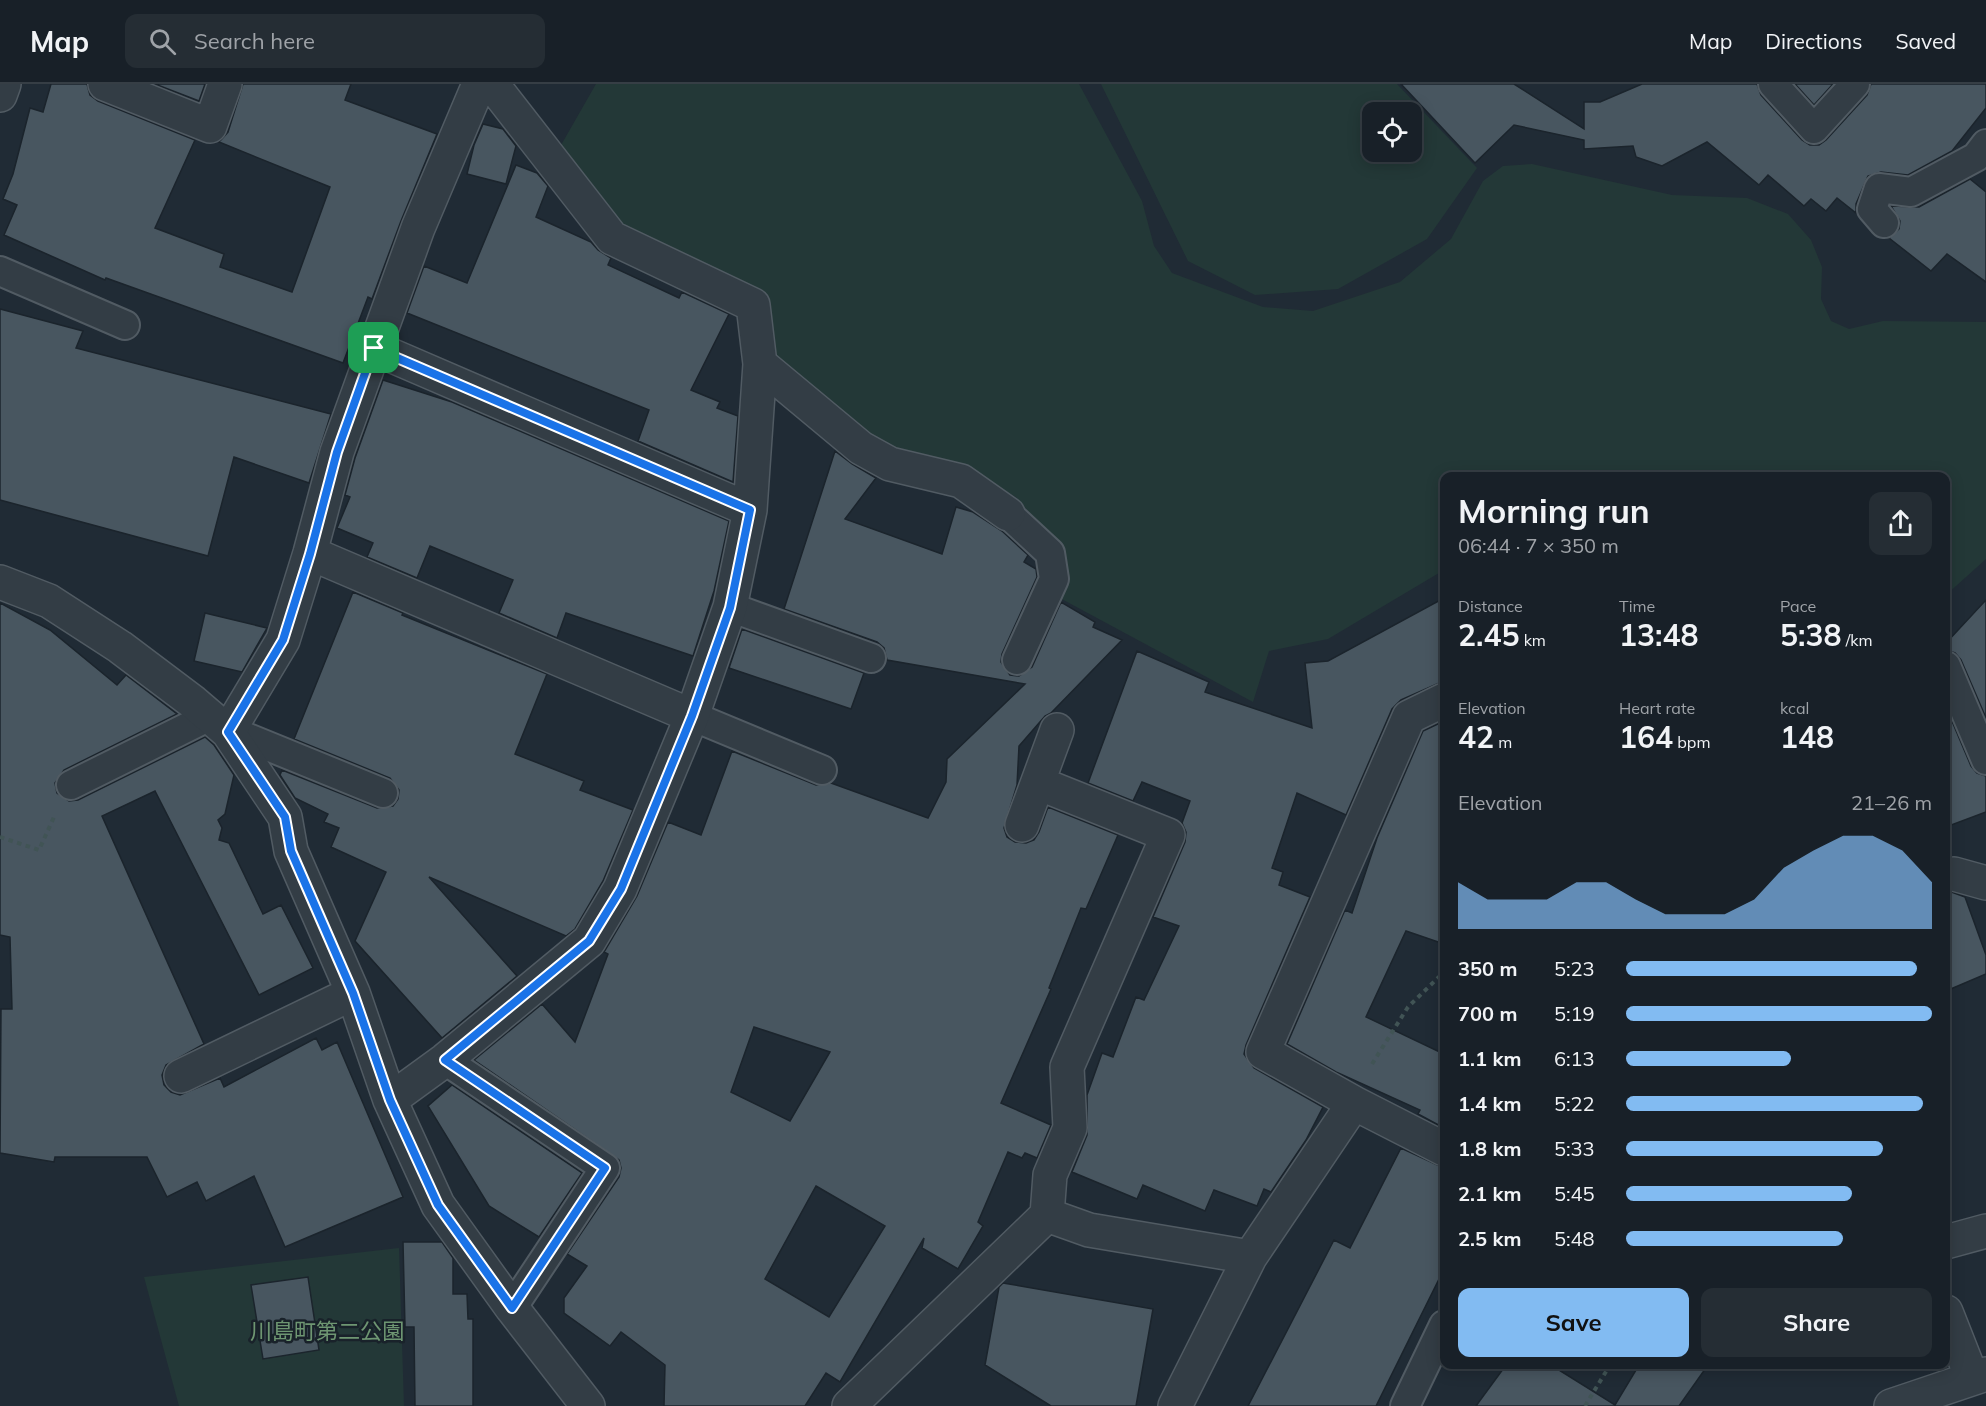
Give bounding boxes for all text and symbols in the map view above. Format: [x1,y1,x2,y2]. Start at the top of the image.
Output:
search box [125,14,545,68]
text: Map [30,24,89,59]
icon: search [146,25,179,58]
text: Search here [194,27,315,55]
text: Map [1689,28,1732,54]
text: Directions [1765,28,1862,54]
text: Saved [1895,28,1956,54]
map controls [1362,102,1422,162]
button: locate [1362,102,1422,162]
pin [348,322,399,373]
icon: arrive [357,331,390,364]
text: Morning run [1458,490,1650,531]
button: share [1869,492,1932,555]
text: 06:44 · 7 × 350 m [1458,533,1619,558]
text: Distance [1458,596,1523,616]
text: Time [1619,596,1655,616]
text: Pace [1780,596,1816,616]
text: 2.45 [1458,616,1519,654]
text: 13:48 [1619,616,1698,654]
text: 5:38 [1780,616,1841,654]
text: km [1519,630,1546,650]
text: /km [1841,630,1872,650]
text: Elevation [1458,698,1526,718]
text: Heart rate [1619,698,1695,718]
text: kcal [1780,698,1809,718]
text: 42 [1458,718,1494,756]
text: 164 [1619,718,1673,756]
text: 148 [1780,718,1834,756]
text: m [1494,732,1512,752]
text: bpm [1673,732,1710,752]
text: Elevation [1458,790,1543,815]
text: 21–26 m [1851,790,1932,815]
text: 350 m [1458,956,1517,981]
text: 5:23 [1554,956,1595,981]
text: 700 m [1458,1001,1517,1026]
text: 5:19 [1554,1001,1595,1026]
text: 1.1 km [1458,1046,1521,1071]
text: 6:13 [1554,1046,1595,1071]
text: 1.4 km [1458,1091,1521,1116]
text: 5:22 [1554,1091,1595,1116]
text: 1.8 km [1458,1136,1521,1161]
text: 5:33 [1554,1136,1595,1161]
text: 2.1 km [1458,1181,1521,1206]
text: 5:45 [1554,1181,1595,1206]
text: 2.5 km [1458,1226,1521,1251]
text: 5:48 [1554,1226,1595,1251]
button: Save [1458,1288,1689,1357]
button: Share [1701,1288,1932,1357]
park label: 川島町第二公園 [250,1317,404,1345]

